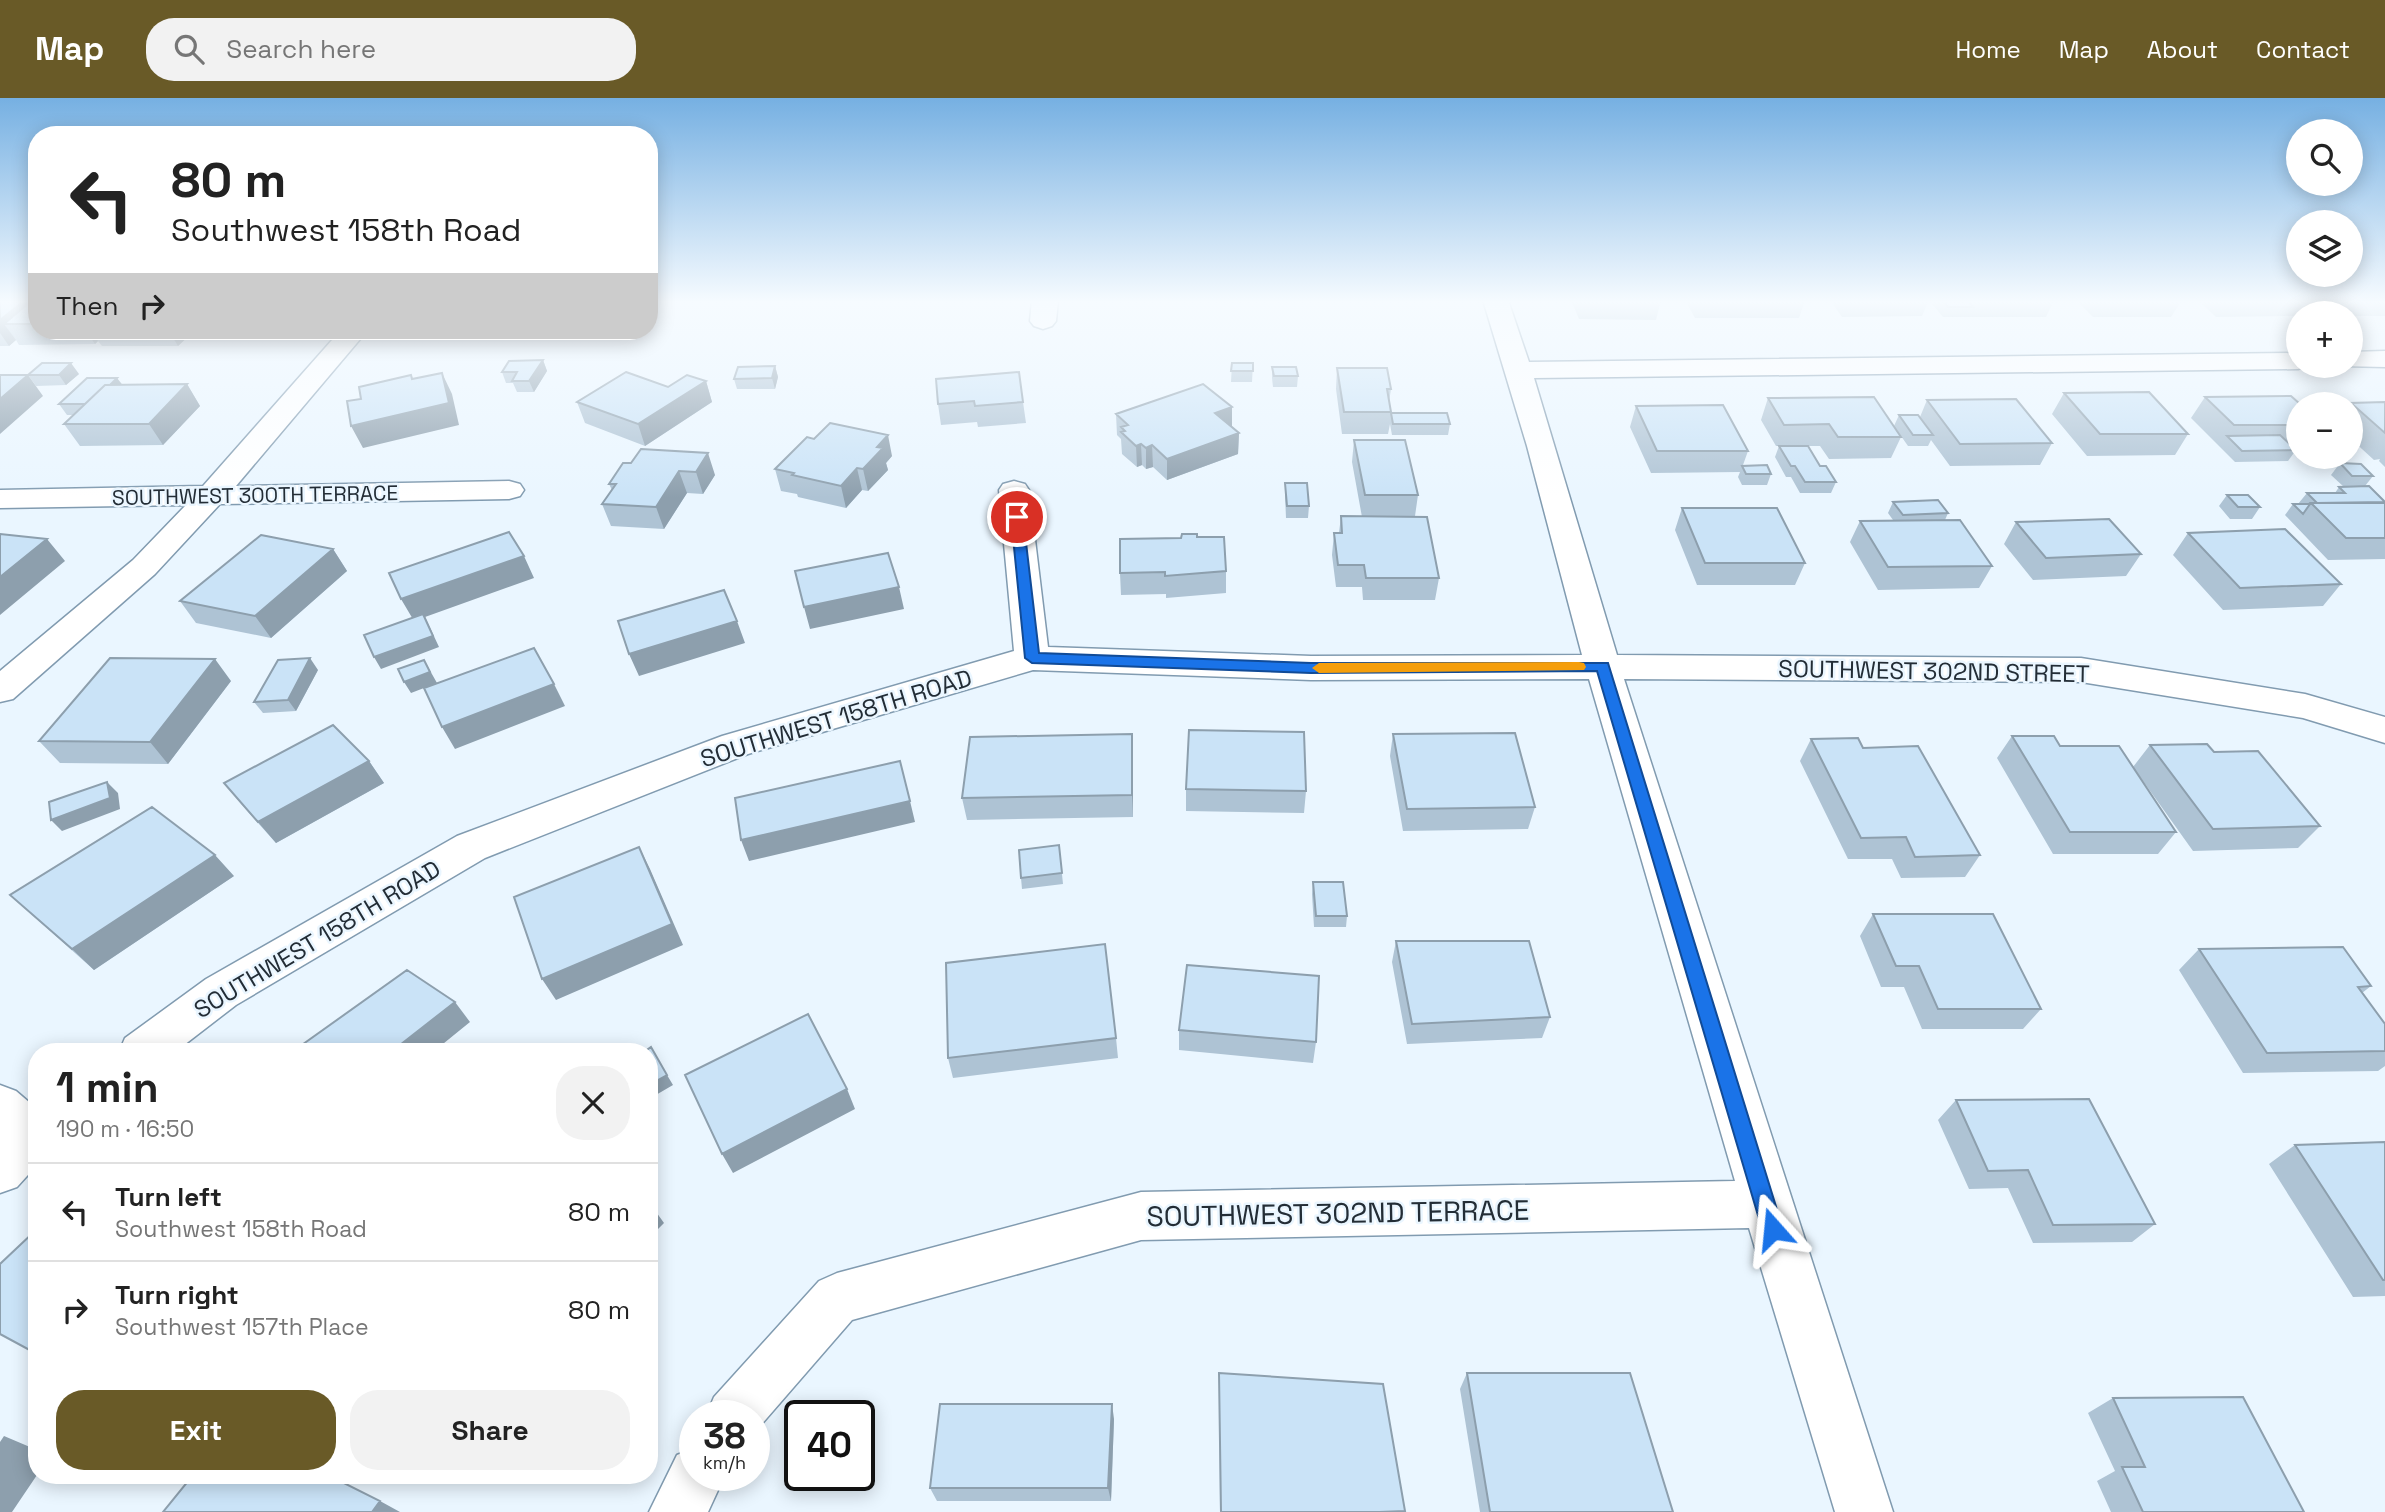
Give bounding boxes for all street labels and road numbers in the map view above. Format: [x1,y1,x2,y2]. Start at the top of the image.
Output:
street label: SOUTHWEST 300TH TERRACE [112,479,398,511]
street label: SOUTHWEST 302ND STREET [1778,653,2090,689]
street label: SOUTHWEST 158TH ROAD [697,662,975,774]
street label: SOUTHWEST 158TH ROAD [188,853,446,1025]
street label: SOUTHWEST 302ND TERRACE [1146,1192,1530,1234]

